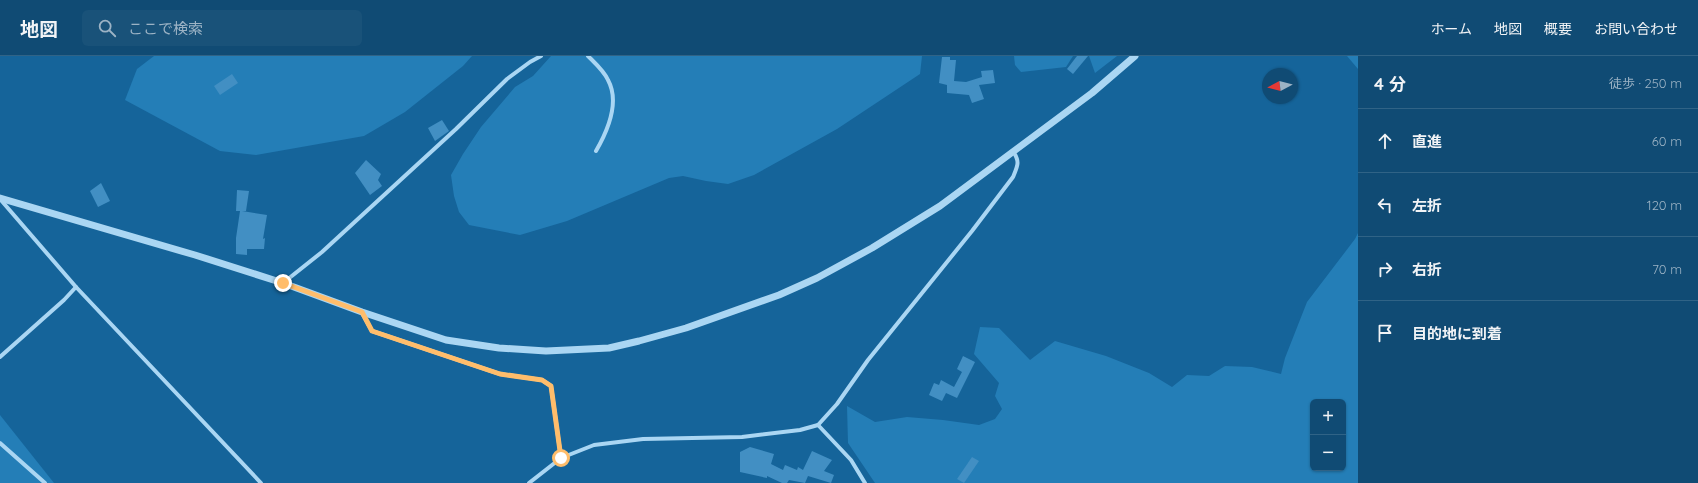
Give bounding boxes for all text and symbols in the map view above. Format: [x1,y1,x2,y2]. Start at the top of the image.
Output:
search box [82,10,362,46]
text: 地図 [20,17,58,41]
icon: search [96,17,118,39]
text: ここで検索 [128,19,203,38]
text: ホーム [1430,20,1472,38]
text: 地図 [1494,20,1522,38]
text: 概要 [1544,20,1572,38]
text: お問い合わせ [1594,20,1678,38]
north arrow [1262,68,1298,104]
text: 4 分 [1374,73,1406,94]
text: 徒歩 · 250 m [1609,75,1682,91]
icon: ahead [1374,130,1396,152]
text: 直進 [1412,132,1442,151]
text: 60 m [1652,133,1682,149]
icon: left [1374,194,1396,216]
text: 左折 [1412,196,1442,215]
text: 120 m [1647,197,1682,213]
icon: right [1374,258,1396,280]
text: 右折 [1412,260,1442,279]
text: 70 m [1652,261,1682,277]
route end [274,274,292,292]
icon: arrive [1374,322,1396,344]
text: 目的地に到着 [1412,324,1502,343]
map controls [1310,399,1346,471]
button: + [1310,399,1346,435]
button: − [1310,435,1346,471]
route start [552,449,570,467]

